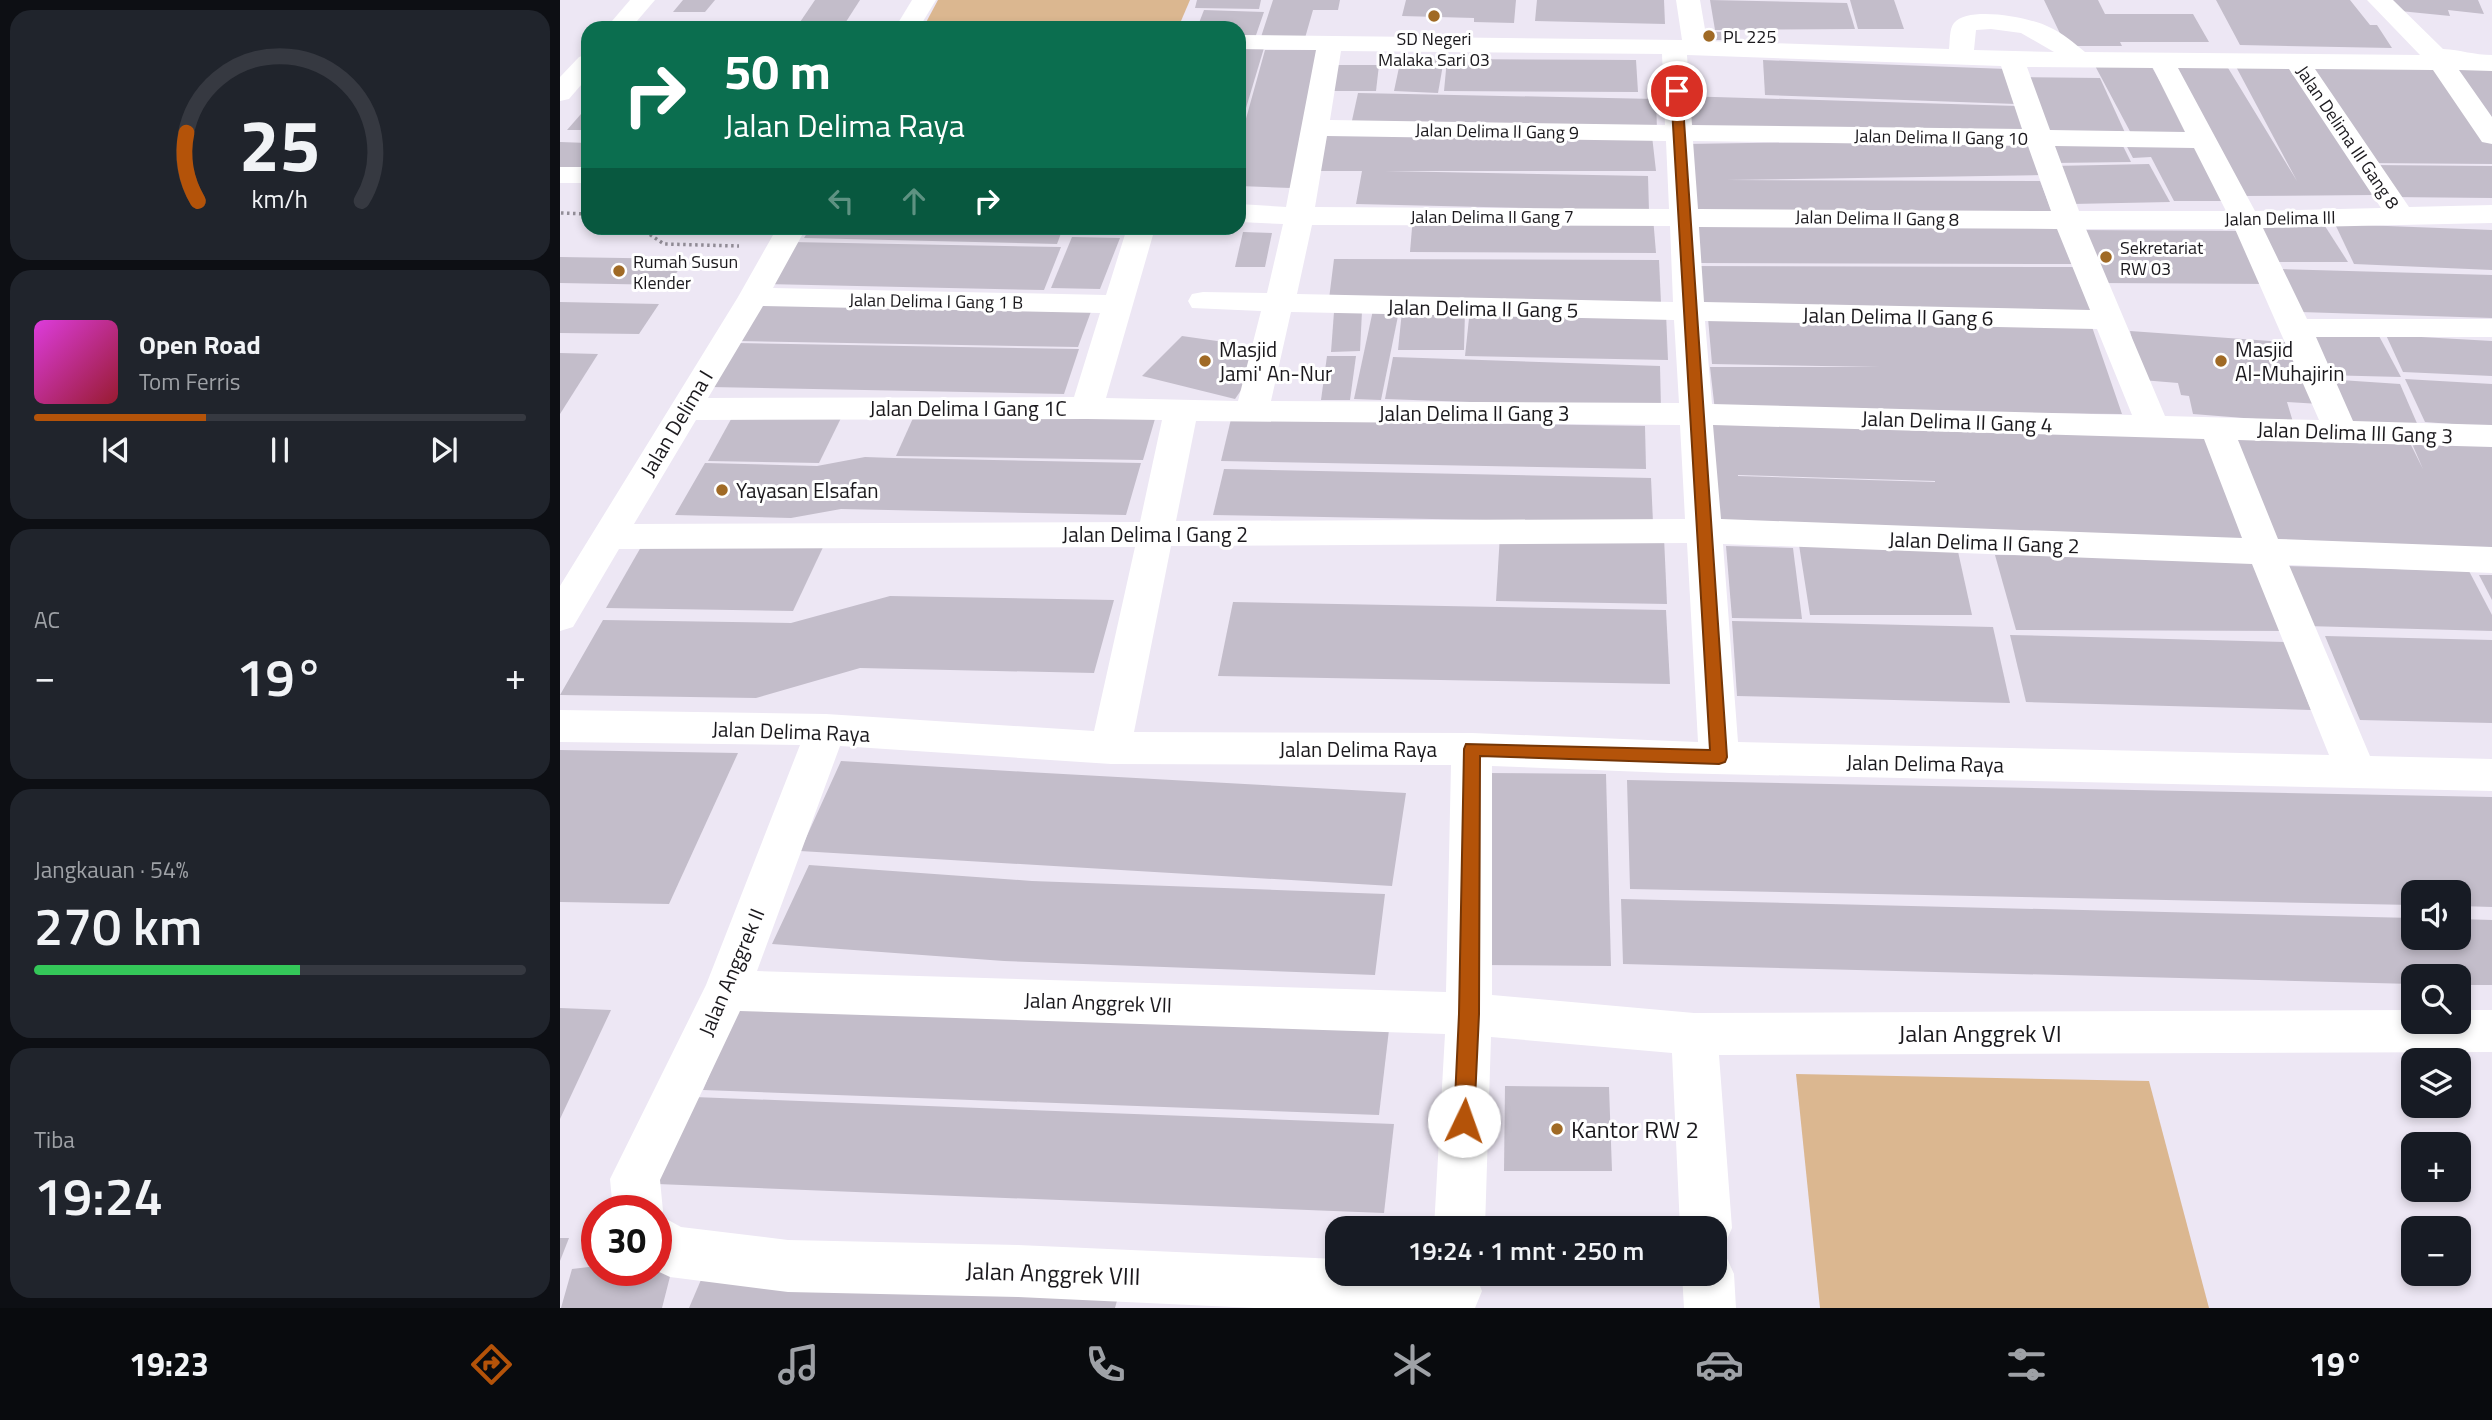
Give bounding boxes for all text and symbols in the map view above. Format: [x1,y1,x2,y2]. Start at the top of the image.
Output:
marker: SD Negeri Malaka Sari 03 [1426,8,1442,24]
place label: PL 225 [1723,23,1777,50]
place label: SD Negeri Malaka Sari 03 [1378,25,1490,73]
marker: PL 225 [1701,28,1717,44]
text: 50 m [724,33,831,108]
icon: right [609,49,700,140]
street label: Jalan Delima III Gang 8 [2290,60,2406,214]
pin [1647,61,1707,121]
icon: arrive [1658,72,1696,110]
text: 25 [239,89,321,199]
text: Jalan Delima Raya [724,101,965,149]
street label: Jalan Delima II Gang 9 [1415,116,1579,146]
street label: Jalan Delima II Gang 10 [1854,122,2028,152]
text: km/h [252,180,308,218]
icon: left [822,182,860,220]
icon: ahead [895,182,933,220]
icon: right [968,182,1006,220]
street label: Jalan Delima II Gang 7 [1410,203,1574,230]
street label: Jalan Delima II Gang 8 [1795,203,1959,233]
street label: Jalan Delima III [2224,204,2336,232]
place label: Sekretariat RW 03 [2120,234,2204,282]
place label: Rumah Susun Klender [633,248,738,296]
marker: Sekretariat RW 03 [2098,249,2114,265]
marker: Rumah Susun Klender [611,263,627,279]
street label: Jalan Delima I Gang 1 B [849,286,1023,316]
street label: Jalan Delima II Gang 5 [1387,290,1579,326]
street label: Jalan Delima II Gang 6 [1802,298,1994,334]
text: Open Road [139,325,261,364]
place label: Masjid Jami' An-Nur [1219,333,1332,389]
place label: Masjid Al-Muhajirin [2235,333,2345,389]
marker: Masjid Jami' An-Nur [1197,353,1213,369]
marker: Masjid Al-Muhajirin [2213,353,2229,369]
text: Tom Ferris [139,364,240,399]
street label: Jalan Delima I [632,364,720,482]
street label: Jalan Delima I Gang 1C [869,392,1067,424]
street label: Jalan Delima II Gang 3 [1378,397,1570,429]
street label: Jalan Delima II Gang 4 [1861,402,2053,440]
street label: Jalan Delima III Gang 3 [2256,413,2454,451]
icon: previous [97,431,135,469]
icon: pause [261,431,299,469]
icon: next [425,431,463,469]
place label: Yayasan Elsafan [736,474,879,506]
marker: Yayasan Elsafan [714,482,730,498]
street label: Jalan Delima I Gang 2 [1062,518,1248,550]
street label: Jalan Delima II Gang 2 [1888,523,2080,561]
text: AC [34,602,60,637]
text: 19° [236,637,324,716]
text: − [34,647,55,705]
text: + [505,647,526,705]
street label: Jalan Delima Raya [711,712,871,750]
street label: Jalan Delima Raya [1279,733,1437,765]
street label: Jalan Delima Raya [1846,746,2005,780]
text: Jangkauan · 54% [34,852,189,887]
map controls [2401,880,2471,1286]
button: sound [2401,880,2471,950]
text: 270 km [34,886,202,965]
street label: Jalan Anggrek II [690,903,772,1041]
button: search [2401,964,2471,1034]
street label: Jalan Anggrek VII [1023,983,1173,1021]
street label: Jalan Anggrek VI [1898,1015,2062,1051]
button: layers [2401,1048,2471,1118]
position arrow [1427,1084,1501,1158]
place label: Kantor RW 2 [1571,1111,1699,1147]
marker: Kantor RW 2 [1549,1121,1565,1137]
text: Tiba [34,1122,75,1157]
button: + [2401,1132,2471,1202]
text: 19:24 [34,1156,163,1235]
speed limit sign: 30 [581,1195,672,1286]
button: − [2401,1216,2471,1286]
text: 19:24 · 1 mnt · 250 m [1408,1231,1644,1270]
street label: Jalan Anggrek VIII [965,1252,1141,1294]
text: 19:23 [129,1340,209,1388]
icon: directions [467,1340,516,1389]
icon: music [774,1340,823,1389]
icon: phone [1081,1340,1130,1389]
icon: climate [1388,1340,1437,1389]
icon: car [1695,1340,1744,1389]
icon: filters [2002,1340,2051,1389]
text: 19° [2309,1340,2363,1388]

